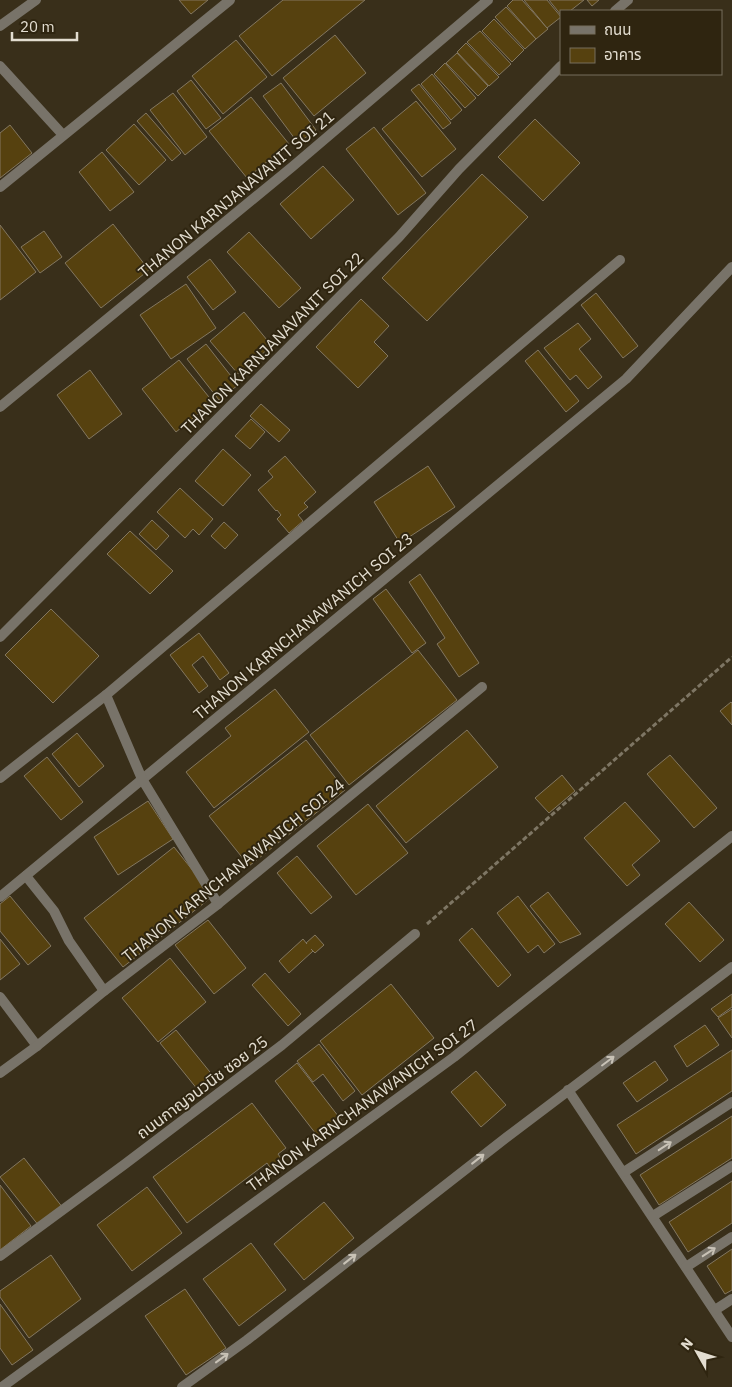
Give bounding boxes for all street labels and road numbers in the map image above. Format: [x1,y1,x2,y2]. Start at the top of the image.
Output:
street label: THANON KARNJANAVANIT SOI 21 [134,106,338,282]
street label: THANON KARNJANAVANIT SOI 22 [177,248,367,438]
street label: THANON KARNCHANAWANICH SOI 23 [189,528,417,724]
street label: THANON KARNCHANAWANICH SOI 24 [118,774,348,966]
street label: THANON KARNCHANAWANICH SOI 27 [243,1014,481,1196]
street label: ถนนกาญจนวนิช ซอย 25 [132,1031,272,1143]

